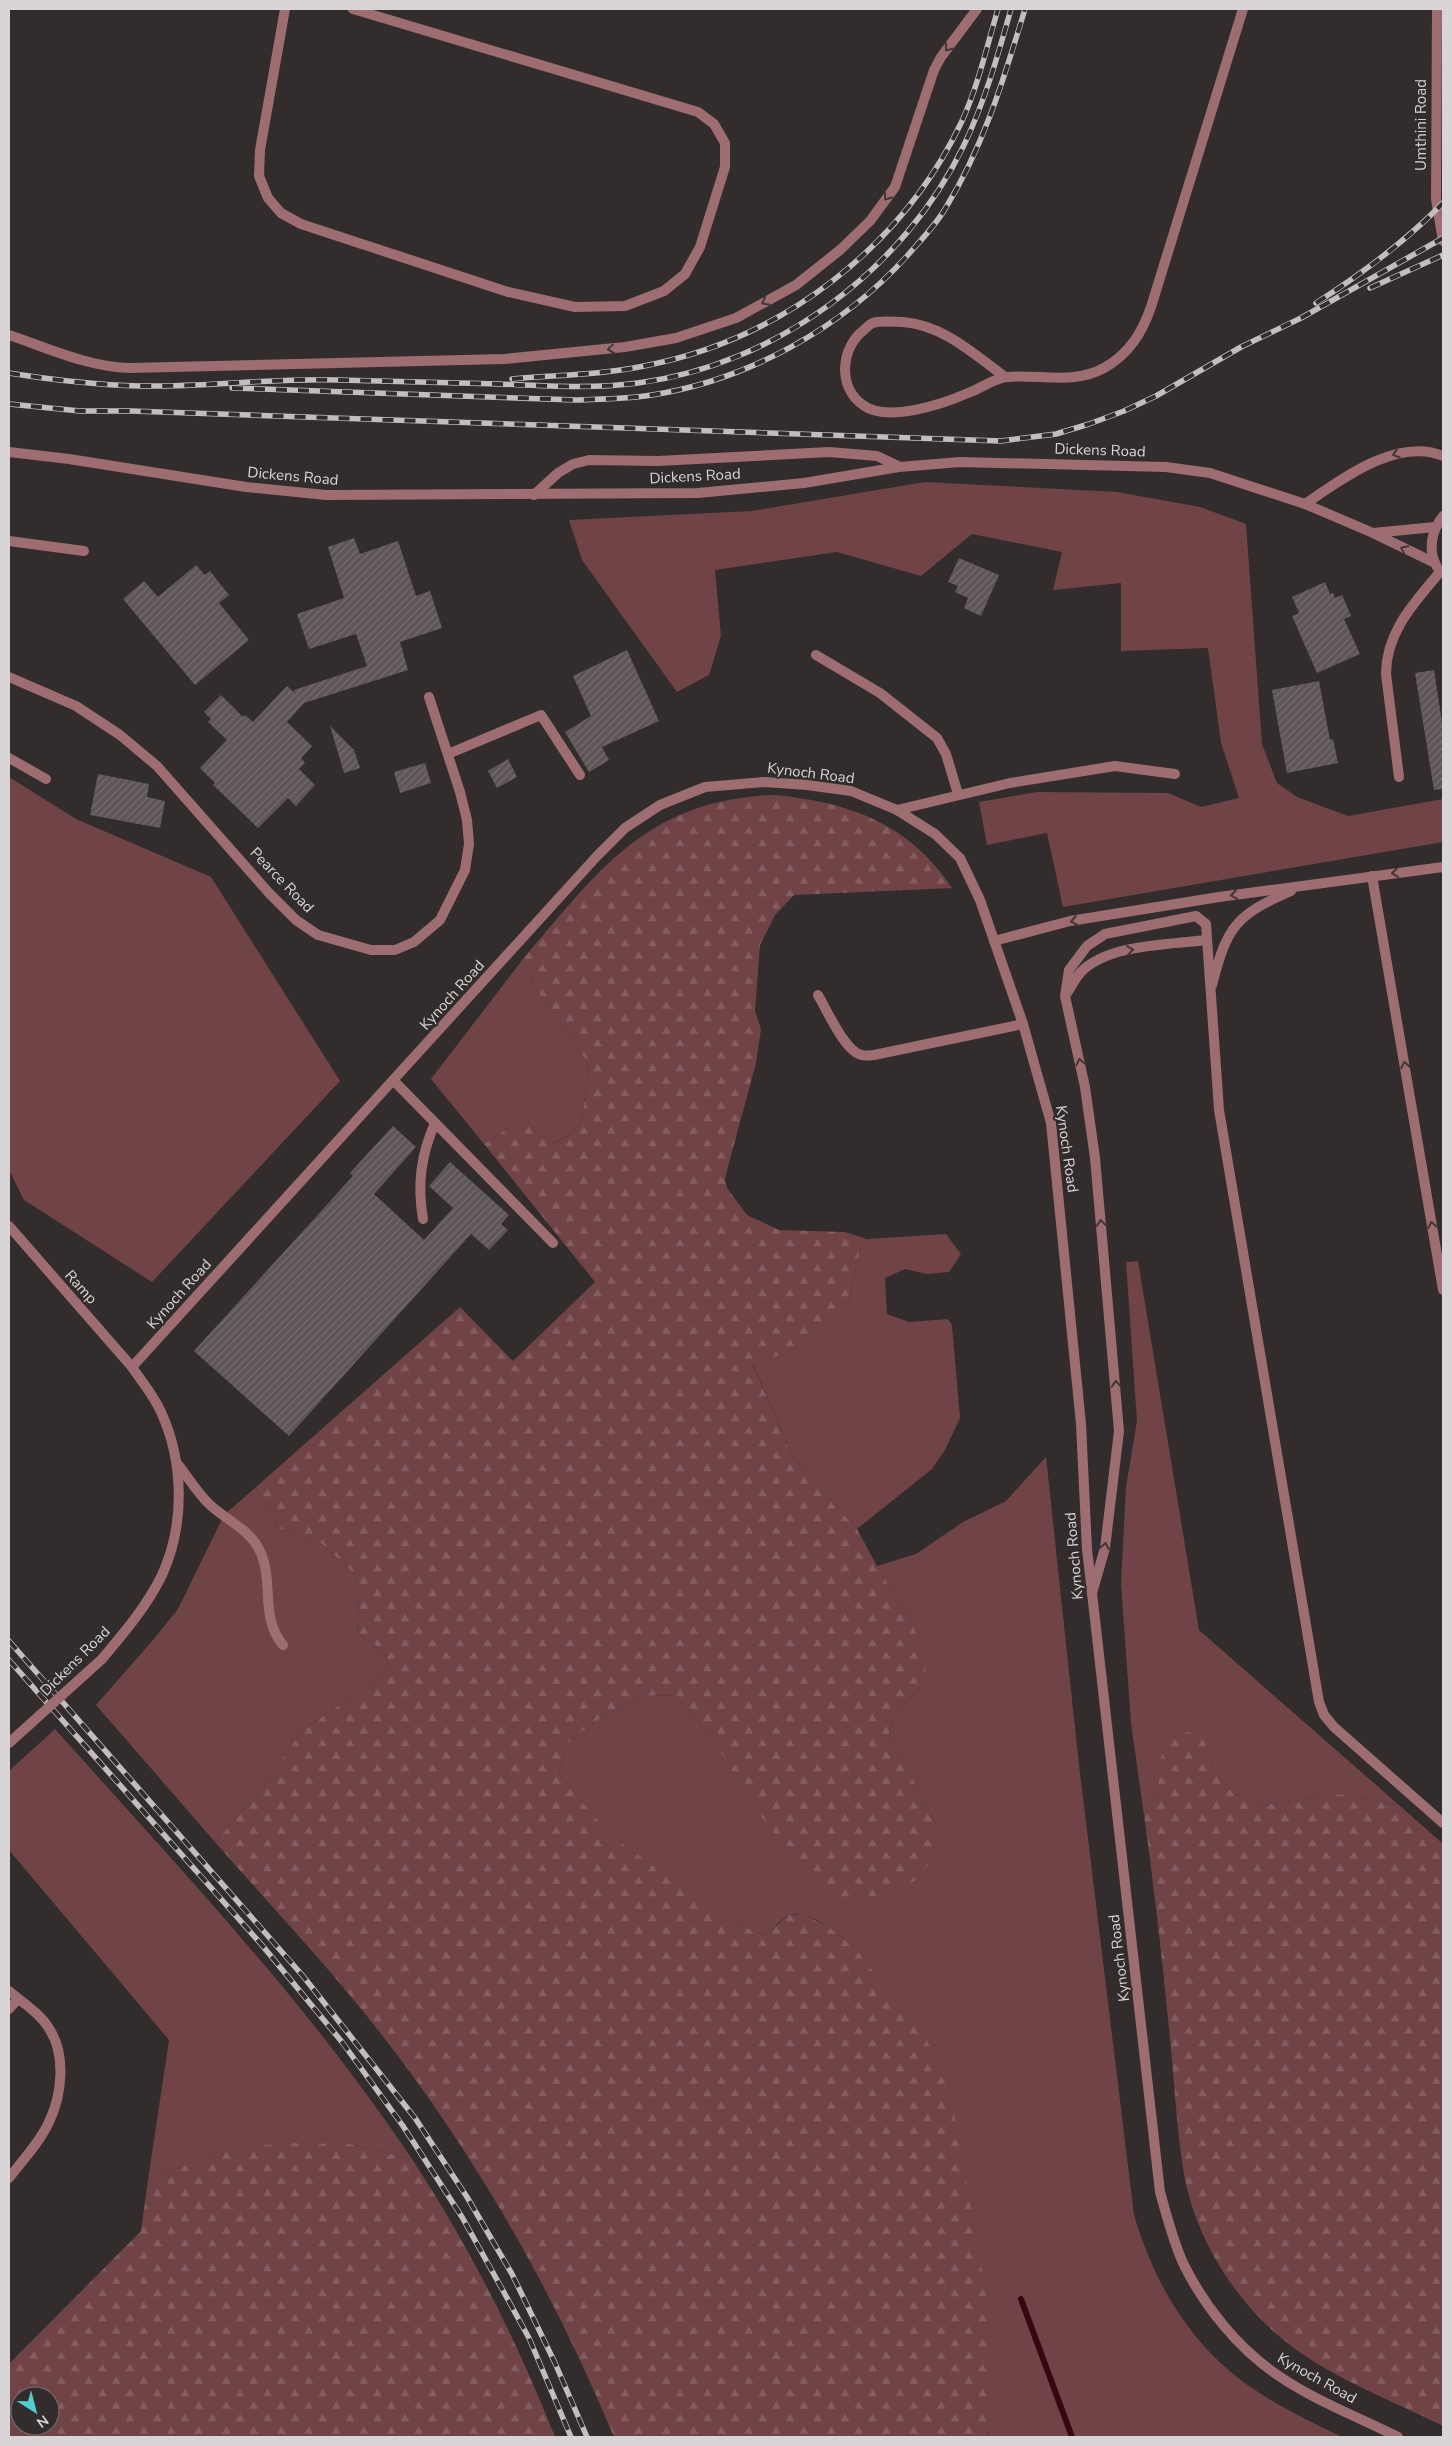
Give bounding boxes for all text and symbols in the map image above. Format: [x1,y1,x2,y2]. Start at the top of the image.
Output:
one-way arrow [945,42,953,51]
street label: Umthini Road [1411,79,1431,171]
one-way arrow [884,191,893,201]
one-way arrow [761,296,770,306]
one-way arrow [606,343,614,354]
street label: Dickens Road [1054,438,1146,462]
one-way arrow [1392,449,1400,459]
street label: Dickens Road [247,462,339,490]
street label: Dickens Road [649,464,741,488]
one-way arrow [1400,545,1409,555]
street label: Kynoch Road [766,758,856,788]
street label: Pearce Road [246,843,318,917]
one-way arrow [1391,867,1399,878]
one-way arrow [1230,889,1238,900]
one-way arrow [1069,915,1078,926]
one-way arrow [1126,946,1135,956]
street label: Kynoch Road [415,956,489,1034]
one-way arrow [1075,1057,1086,1066]
one-way arrow [1400,1060,1410,1069]
street label: Kynoch Road [1051,1104,1083,1194]
one-way arrow [1096,1218,1107,1226]
one-way arrow [1428,1221,1438,1229]
street label: Kynoch Road [142,1255,216,1333]
street label: Ramp [60,1266,102,1309]
one-way arrow [1111,1380,1122,1388]
street label: Kynoch Road [1060,1511,1088,1601]
one-way arrow [1099,1542,1109,1550]
street label: Dickens Road [36,1622,114,1700]
street label: Kynoch Road [1104,1913,1134,2003]
street label: Kynoch Road [1274,2348,1360,2408]
north arrow [10,2386,60,2436]
text: N [33,2410,52,2432]

